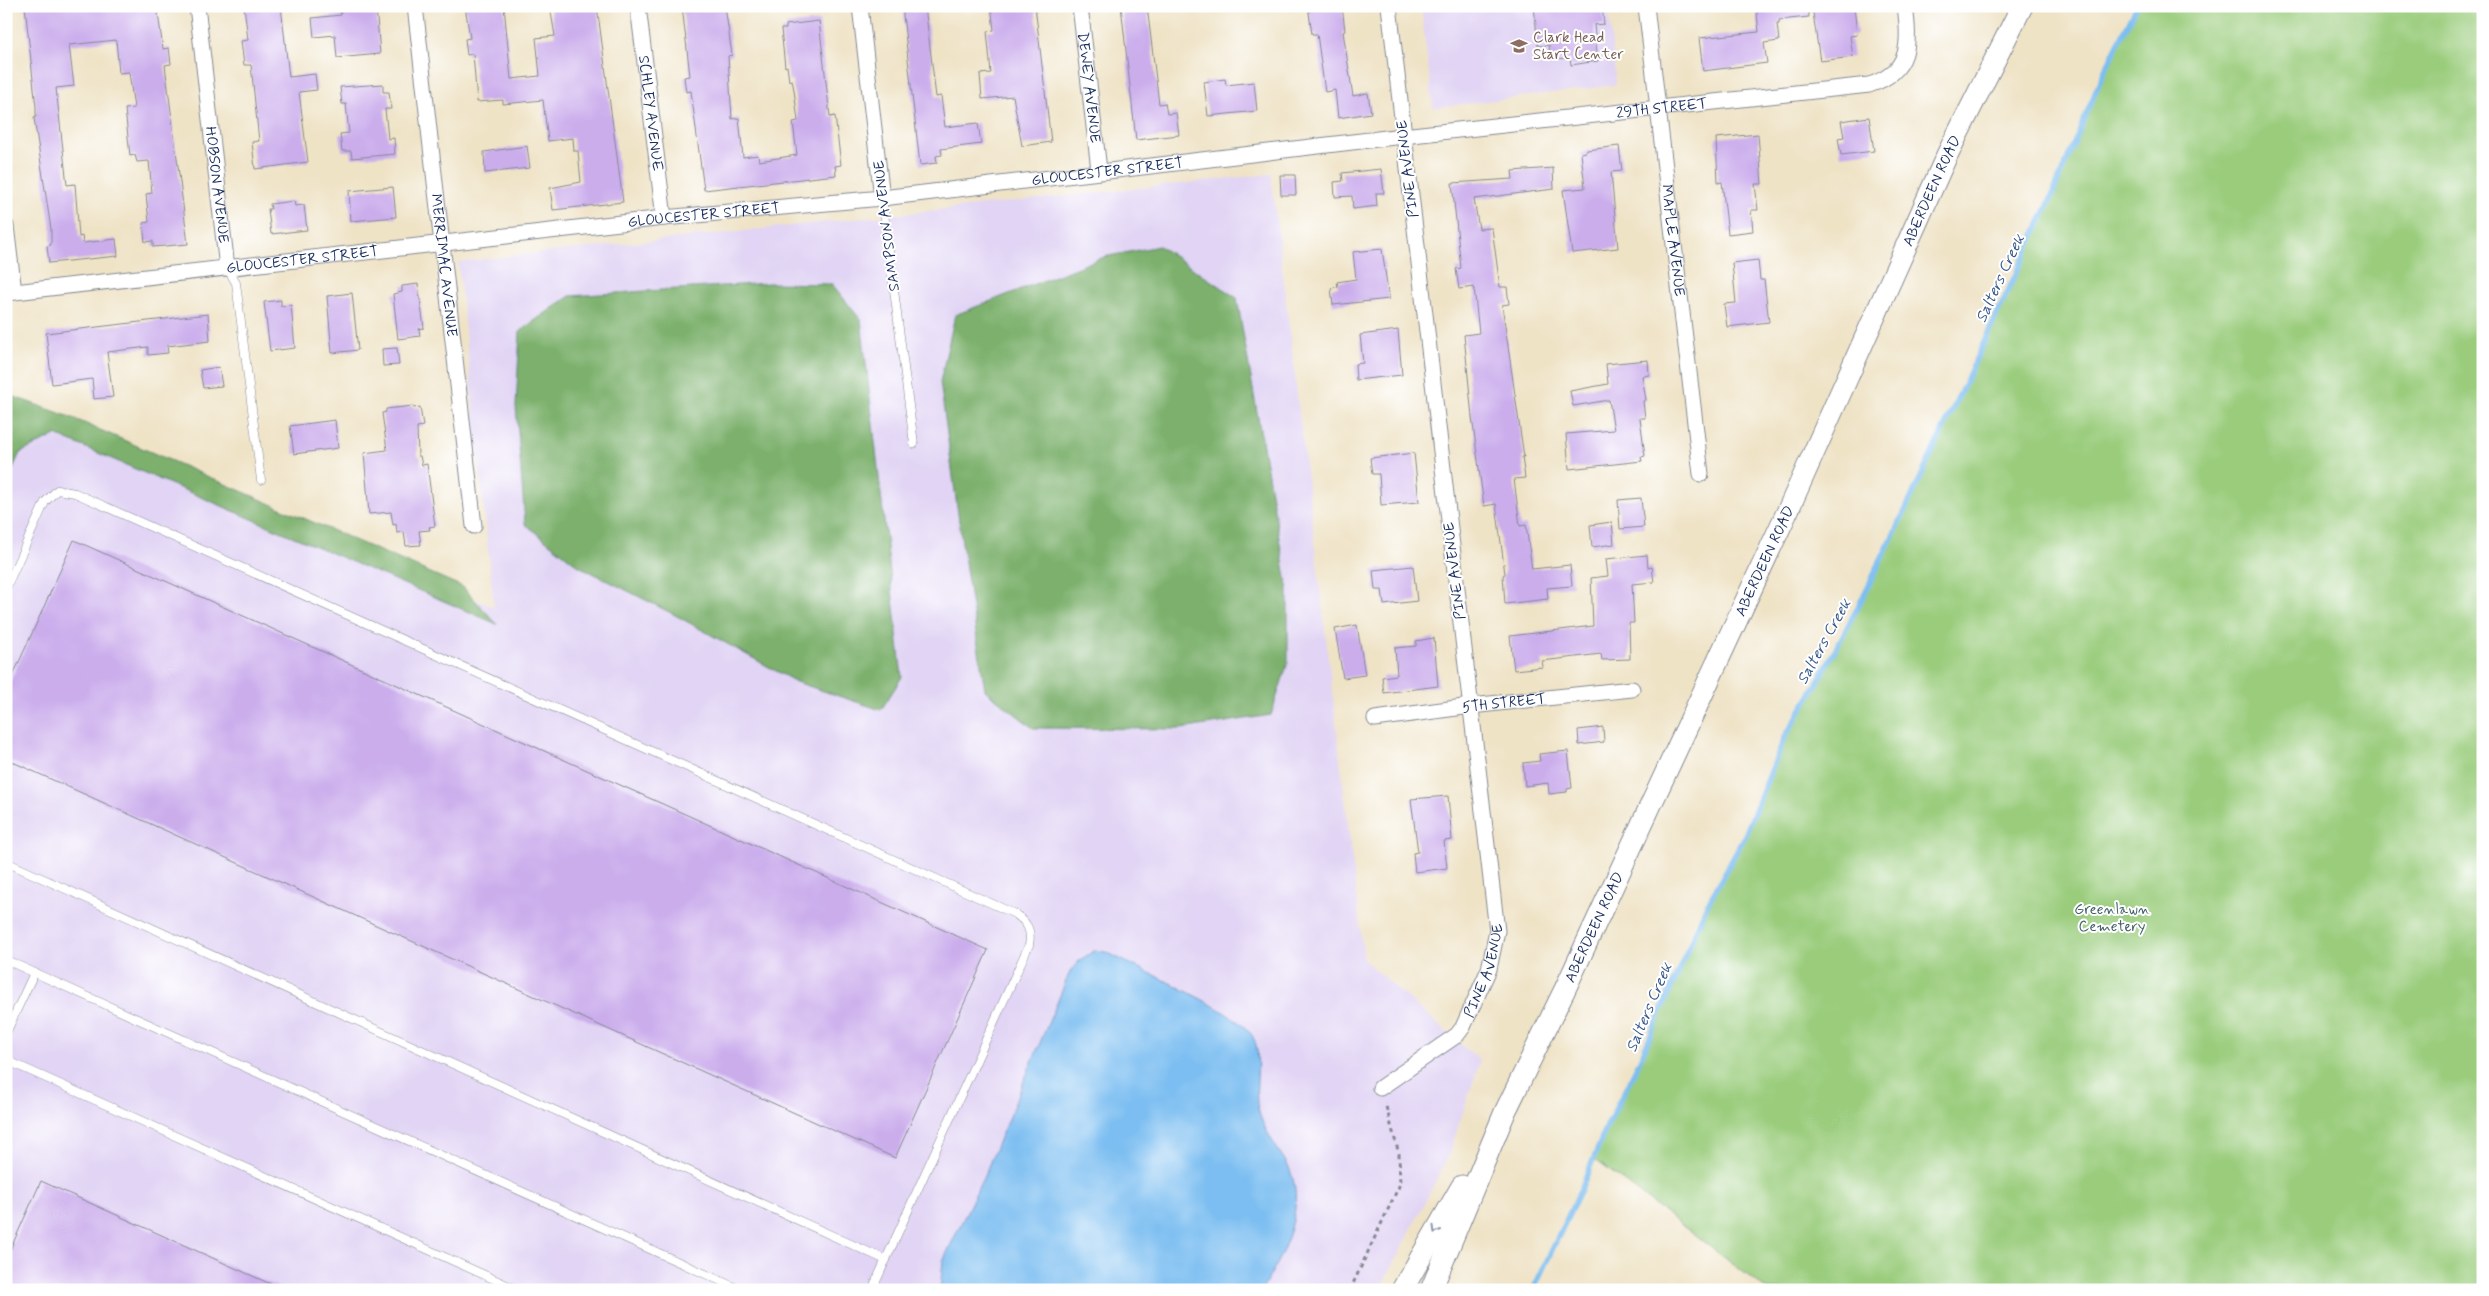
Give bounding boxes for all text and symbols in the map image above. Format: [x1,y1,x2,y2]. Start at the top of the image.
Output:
place label: Clark Head Start Center [1533,28,1624,65]
street label: DEWEY AVENUE [1072,31,1105,144]
school or university icon: Clark Head Start Center [1509,36,1529,56]
street label: SCHLEY AVENUE [633,54,667,173]
street label: 29TH STREET [1615,94,1708,124]
street label: PINE AVENUE [1392,119,1424,219]
street label: HOBSON AVENUE [200,126,233,245]
street label: ABERDEEN ROAD [1898,132,1966,250]
street label: GLOUCESTER STREET [1030,153,1185,191]
street label: SAMPSON AVENUE [869,159,905,292]
street label: MAPLE AVENUE [1656,183,1689,298]
street label: MERRIMAC AVENUE [425,193,462,338]
street label: GLOUCESTER STREET [627,198,781,233]
water label: Salters Creek [1971,230,2030,326]
street label: GLOUCESTER STREET [225,242,380,279]
street label: ABERDEEN ROAD [1731,503,1800,620]
street label: PINE AVENUE [1439,521,1471,621]
water label: Salters Creek [1792,594,1857,688]
street label: 5TH STREET [1461,689,1547,718]
street label: ABERDEEN ROAD [1560,869,1629,986]
park label: Greenlawn Cemetery [2074,900,2150,937]
street label: PINE AVENUE [1459,922,1508,1021]
water label: Salters Creek [1621,959,1678,1055]
one-way arrow [1433,1224,1443,1233]

